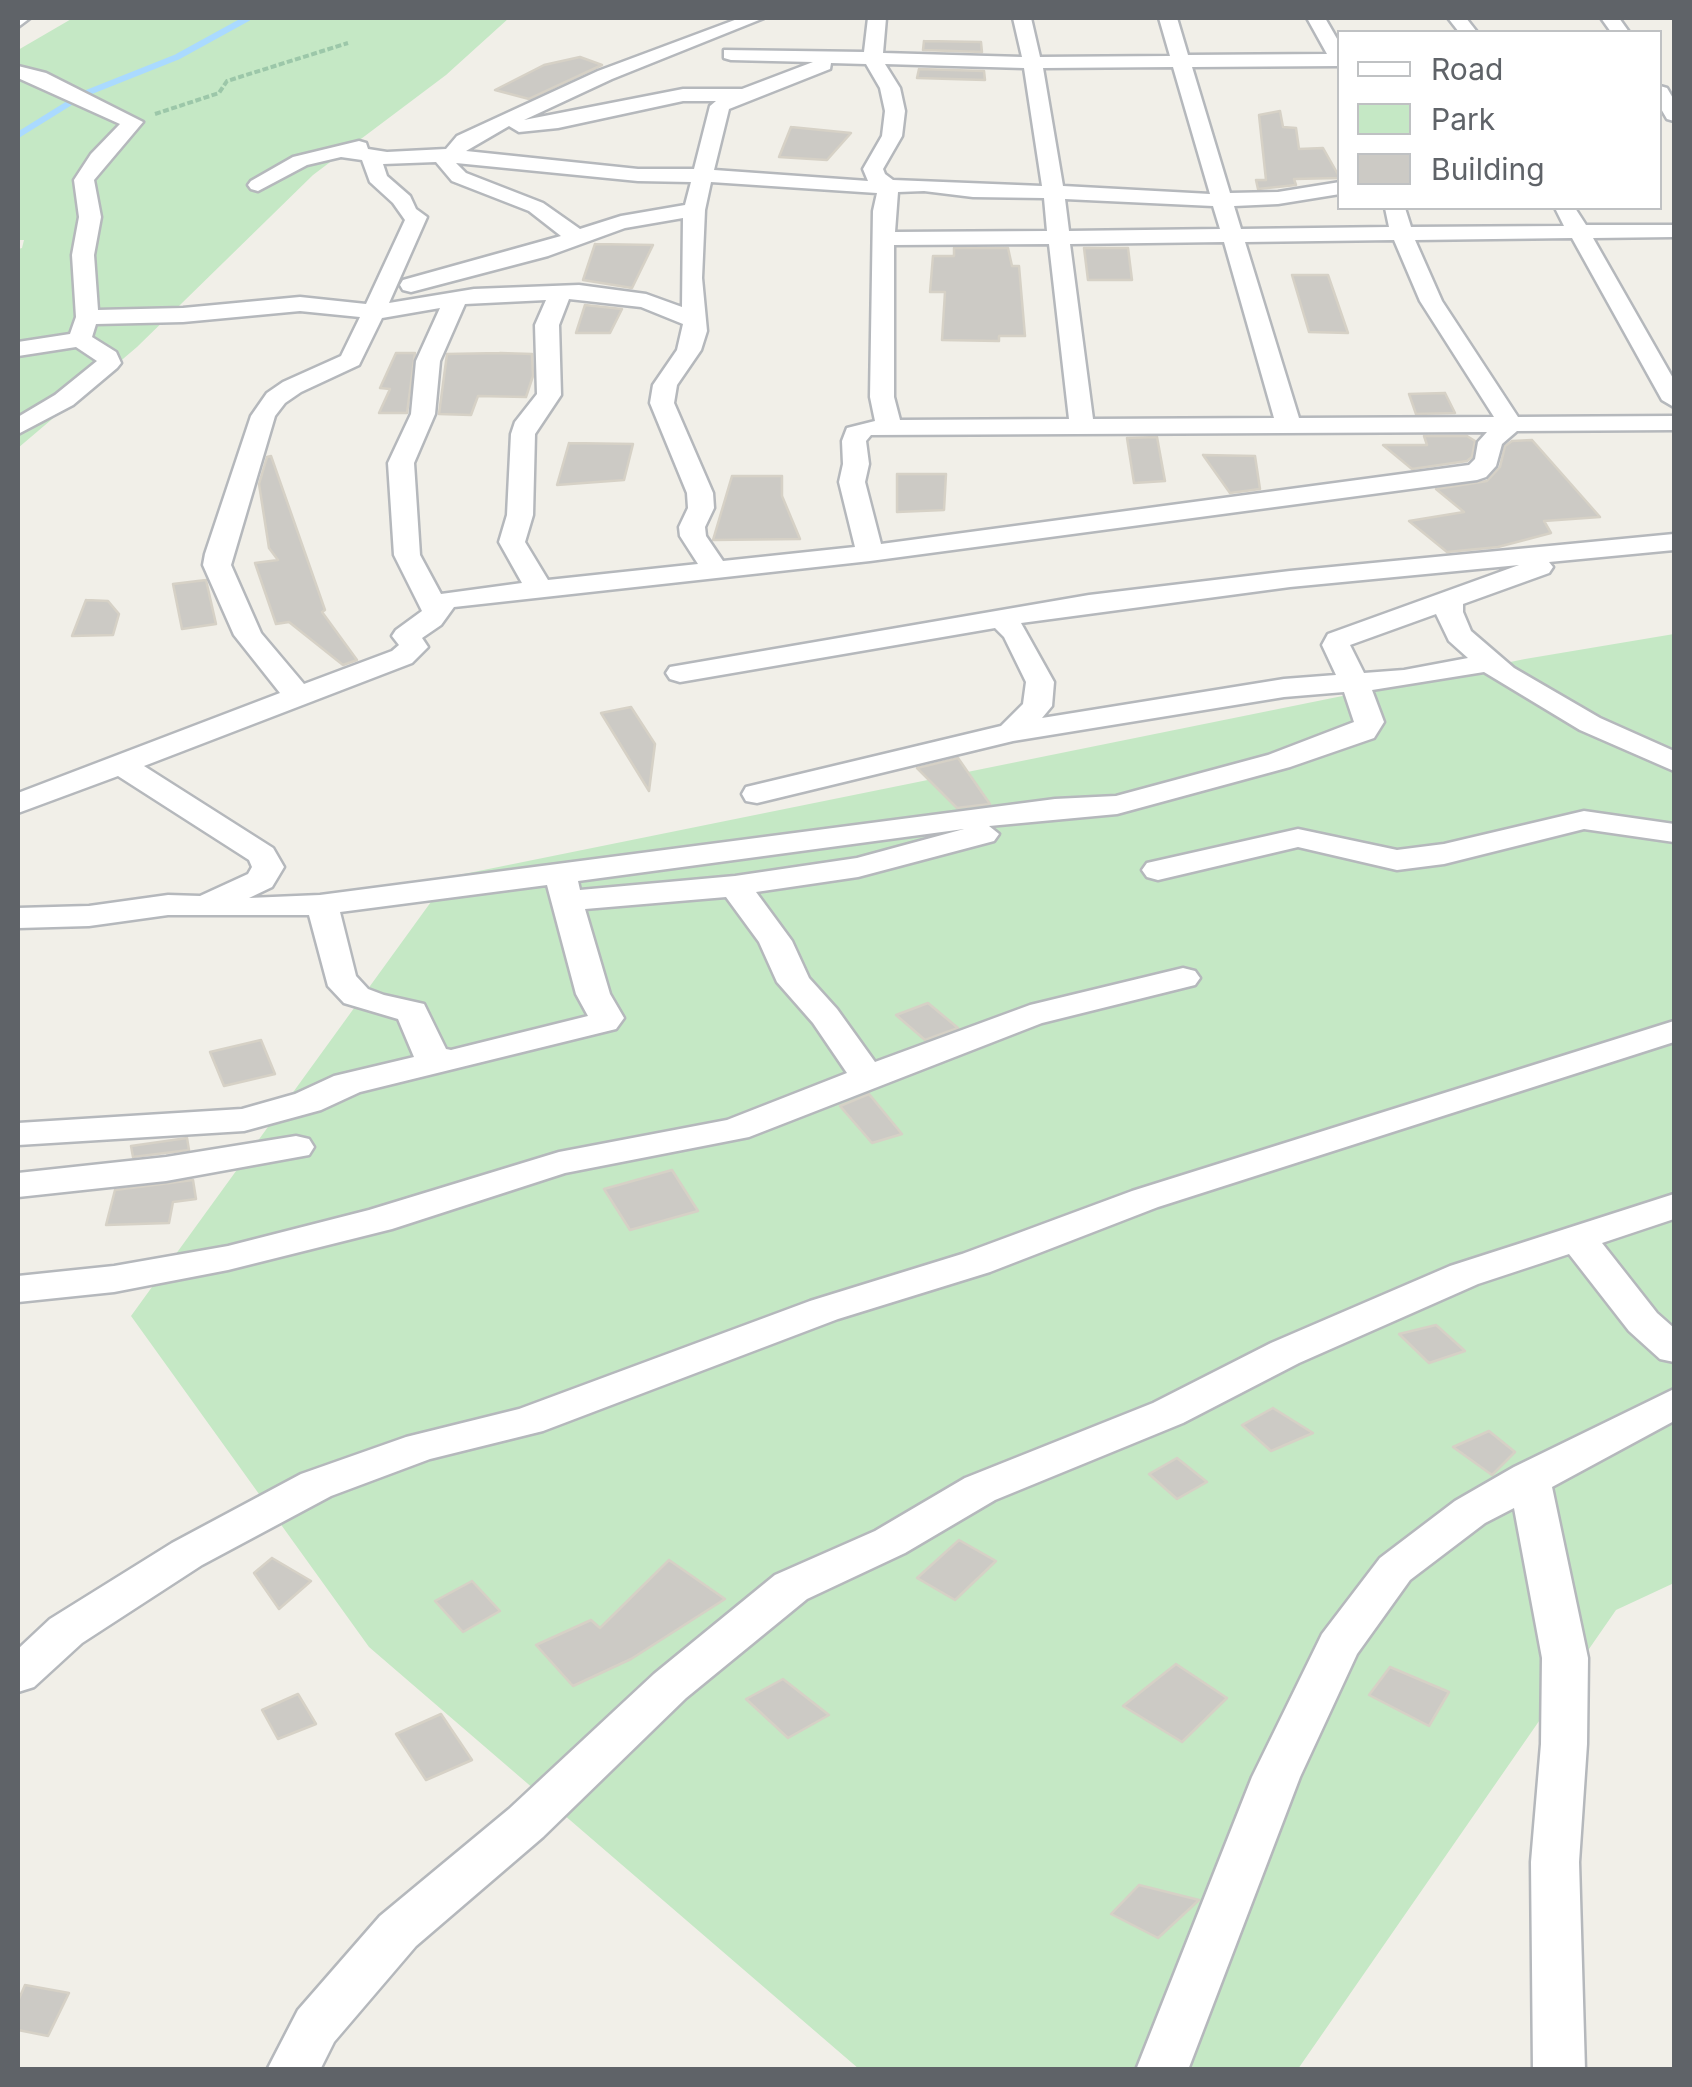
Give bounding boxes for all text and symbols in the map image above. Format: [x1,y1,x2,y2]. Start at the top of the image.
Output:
legend [1337,30,1662,210]
text: Road [1431,51,1503,87]
text: Park [1431,101,1495,137]
text: Building [1431,151,1545,187]

